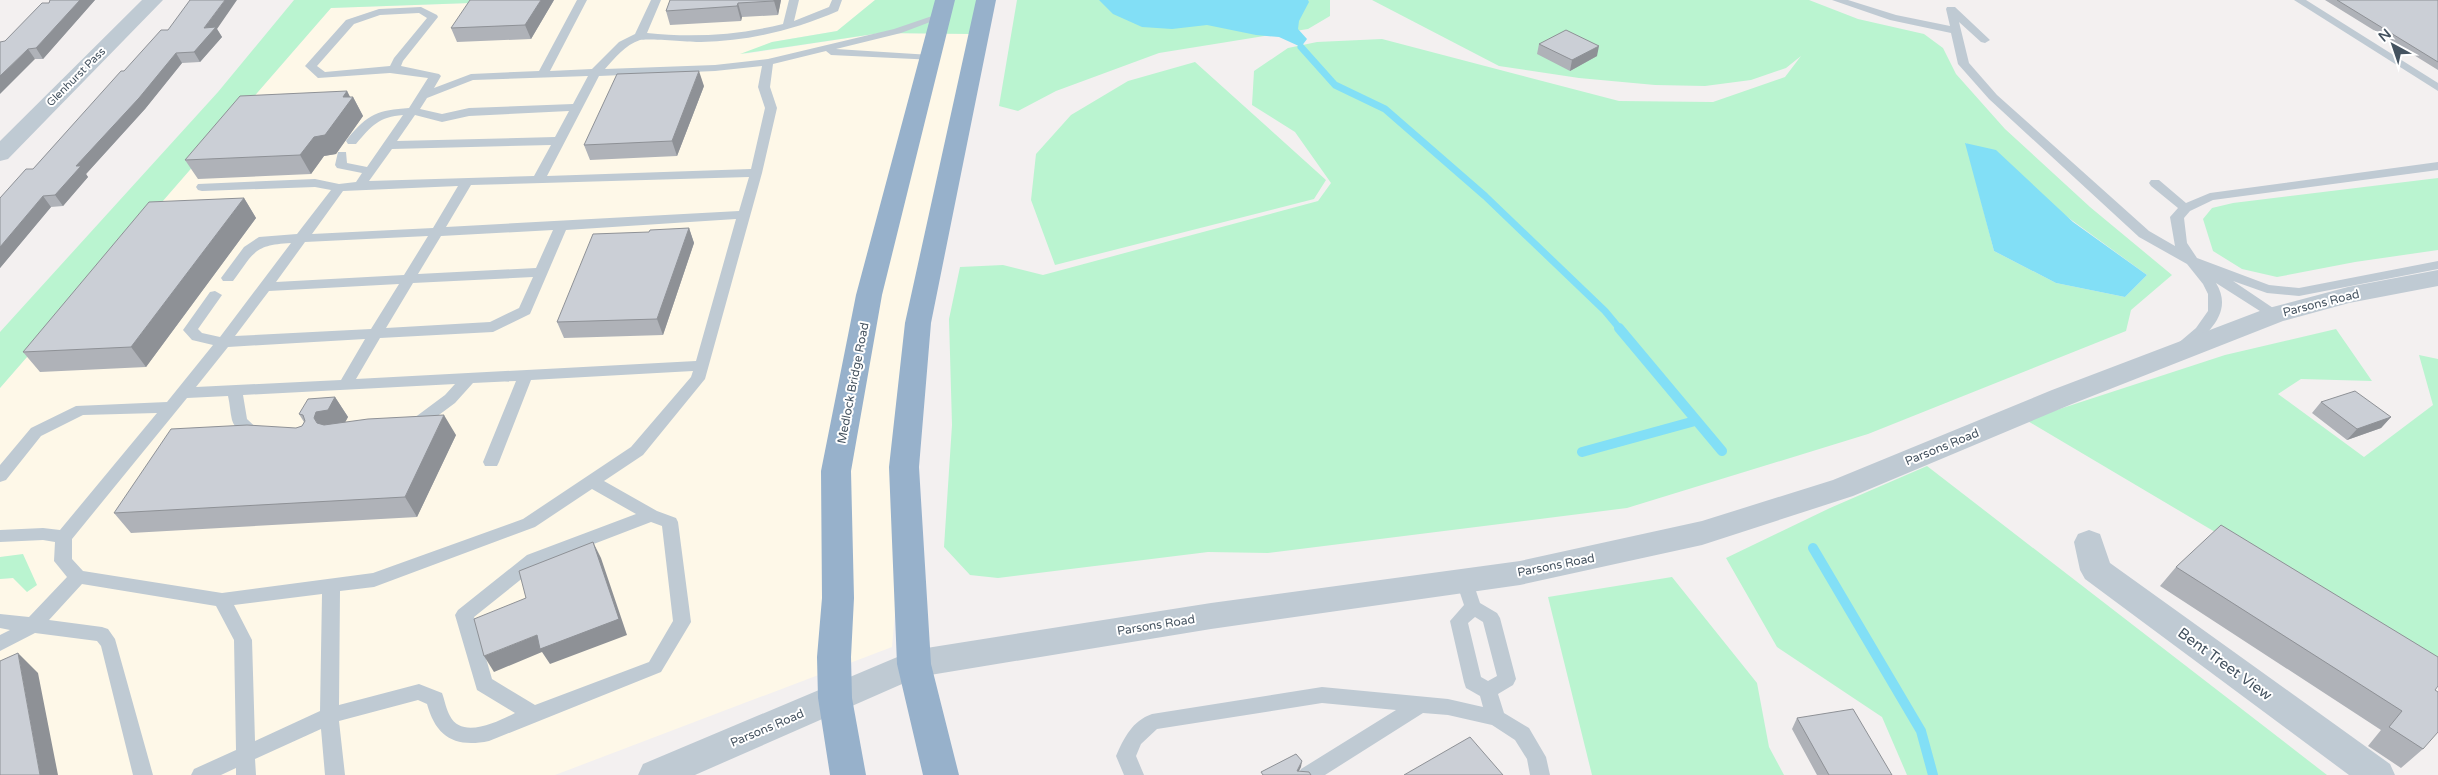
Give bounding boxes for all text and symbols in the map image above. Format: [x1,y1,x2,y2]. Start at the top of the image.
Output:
north arrow [2368,20,2418,70]
text: N [2375,25,2395,46]
street label: Glenhurst Pass [44,45,108,109]
street label: Parsons Road [2281,287,2361,319]
street label: Medlock Bridge Road [834,321,872,445]
street label: Parsons Road [1903,426,1981,468]
street label: Parsons Road [1516,551,1596,579]
street label: Parsons Road [1116,612,1196,638]
street label: Bent Treet View [2174,624,2276,704]
street label: Parsons Road [728,706,806,750]

